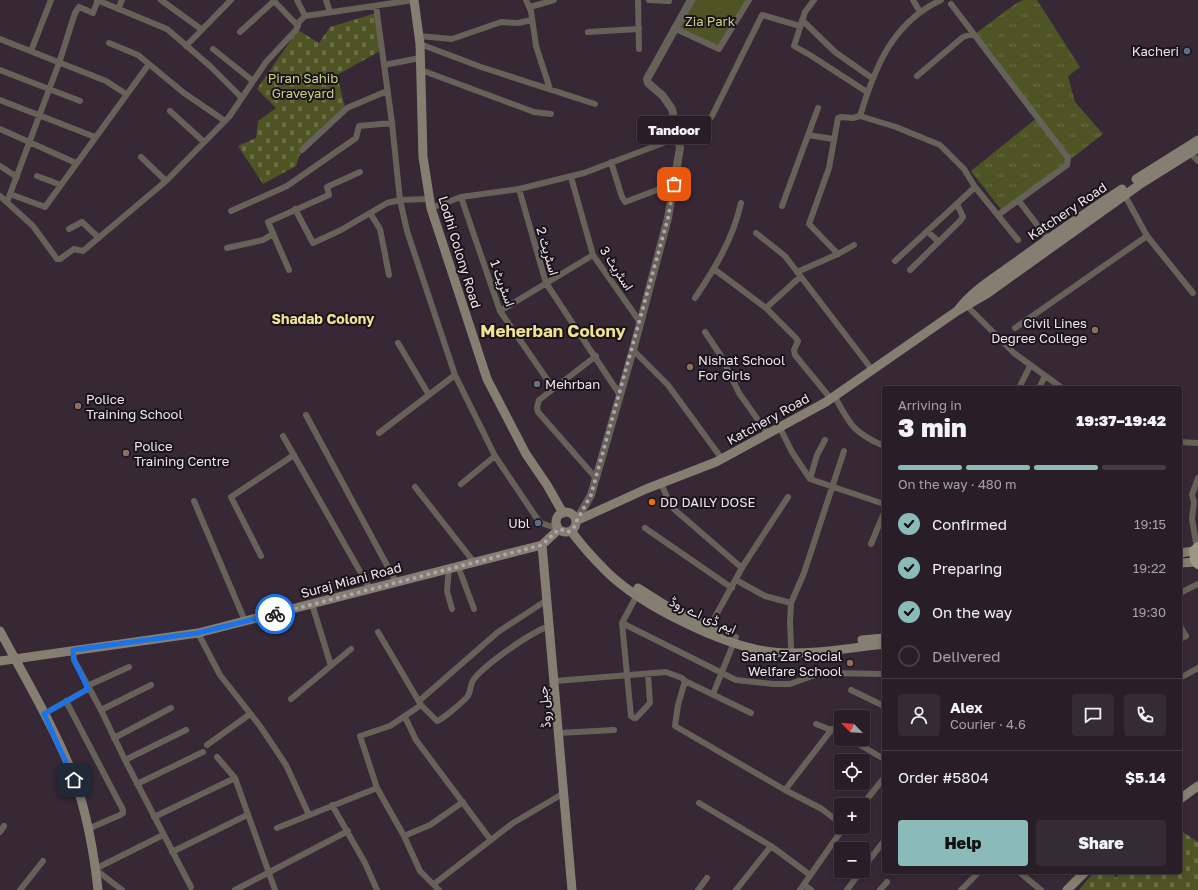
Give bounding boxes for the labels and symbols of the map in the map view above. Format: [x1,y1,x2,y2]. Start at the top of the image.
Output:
park label: Zia Park [685,13,736,29]
place label: Kacheri [1132,43,1179,59]
marker: Kacheri [1182,46,1192,56]
park label: Piran Sahib Graveyard [268,70,338,101]
callout: Tandoor [637,116,711,144]
pin [657,167,691,201]
street label: Katchery Road [1025,179,1109,243]
street label: Lodhi Colony Road [435,194,485,310]
street label: اسٹریٹ 2 [533,225,563,277]
street label: اسٹریٹ 3 [596,243,637,294]
street label: اسٹریٹ 1 [486,258,519,309]
district label: Shadab Colony [272,310,375,327]
place label: Civil Lines Degree College [991,315,1087,346]
district label: Meherban Colony [480,320,626,341]
marker: Civil Lines Degree College [1090,325,1100,335]
place label: Nishat School For Girls [698,352,785,383]
marker: Nishat School For Girls [685,362,695,372]
place label: Mehrban [545,376,600,392]
marker: Mehrban [532,379,542,389]
street label: Katchery Road [724,390,812,448]
place label: Police Training School [86,391,183,422]
marker: Police Training School [73,401,83,411]
place label: Police Training Centre [134,438,229,469]
marker: Police Training Centre [121,448,131,458]
place label: DD DAILY DOSE [660,494,756,510]
marker: DD DAILY DOSE [647,497,657,507]
place label: Ubl [508,515,530,531]
marker: Ubl [533,518,543,528]
street label: Suraj Miani Road [299,559,403,601]
street label: ایم ڈی اے روڈ [667,593,739,638]
courier [255,594,295,634]
place label: Sanat Zar Social Welfare School [741,648,842,679]
marker: Sanat Zar Social Welfare School [845,658,855,668]
street label: جیل روڈ [534,685,555,729]
north arrow [834,710,870,746]
pin [57,763,91,797]

